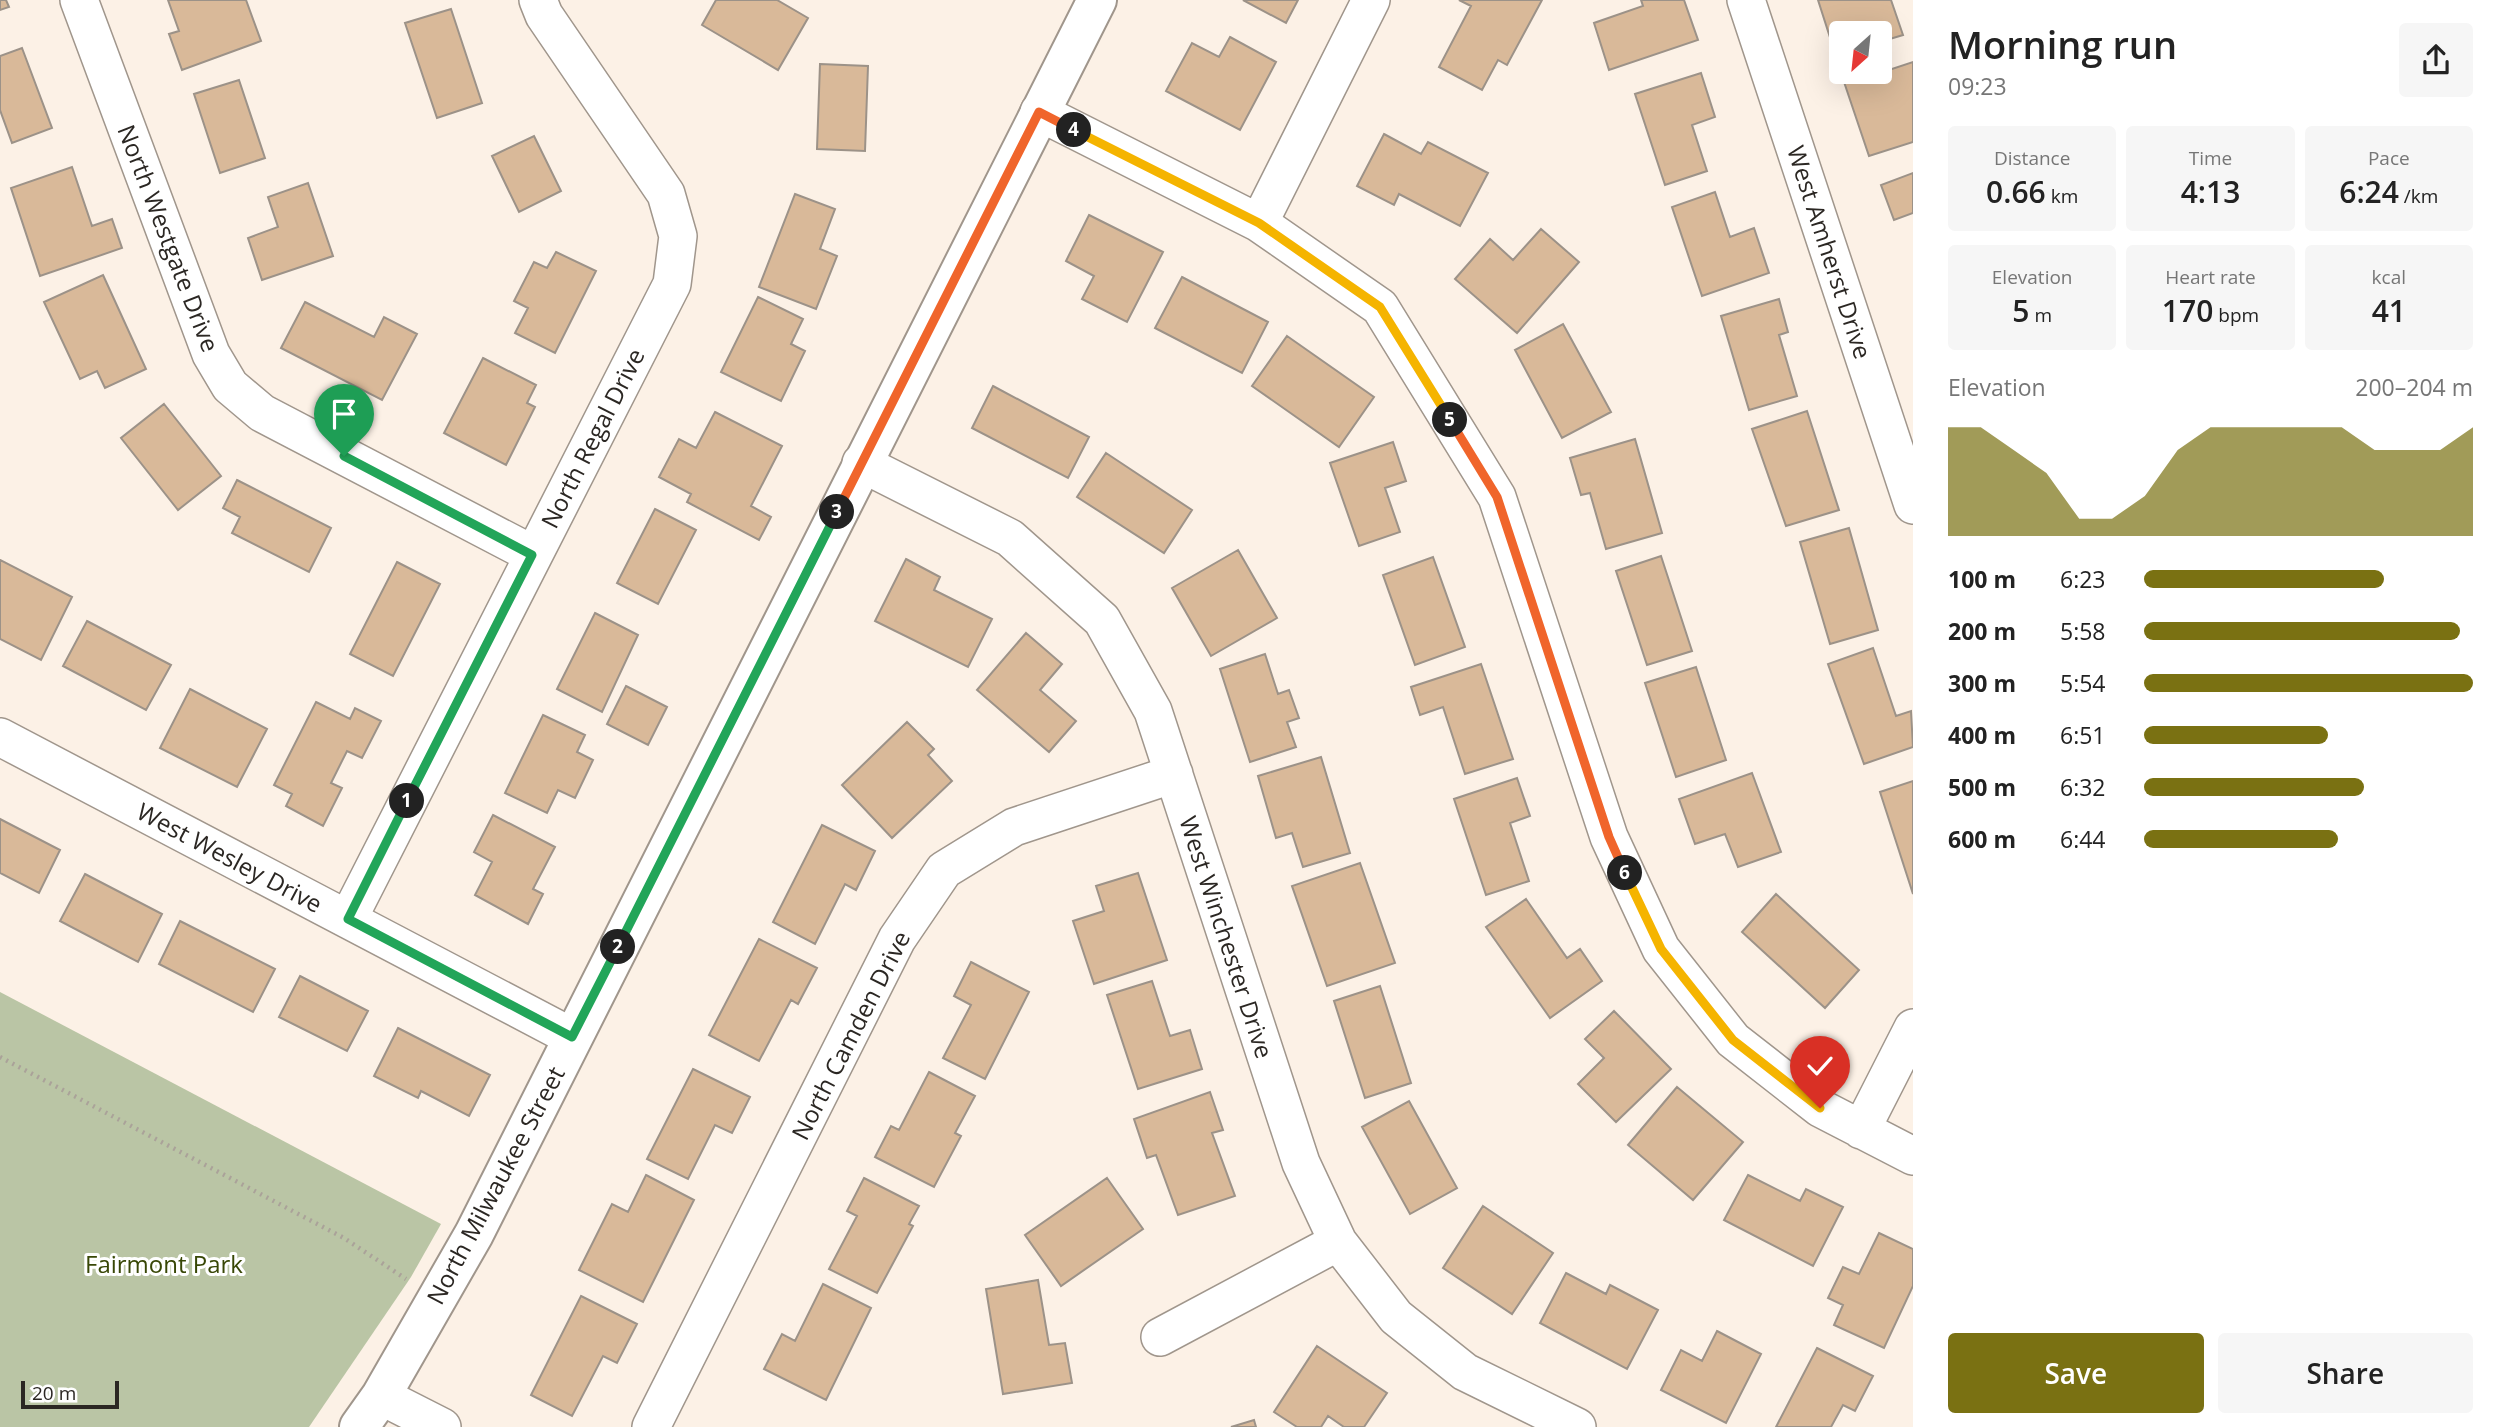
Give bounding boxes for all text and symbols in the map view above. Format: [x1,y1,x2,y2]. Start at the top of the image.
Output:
text: Morning run [1948,18,2177,70]
north arrow [1829,21,1892,84]
map controls [1829,21,1892,84]
button: share [2399,23,2473,97]
text: 09:23 [1948,70,2007,102]
pin: 4 [1056,113,1092,148]
text: 4 [1068,116,1079,142]
street label: North Westgate Drive [110,120,228,356]
street label: West Amherst Drive [1780,141,1880,363]
text: Distance [1994,145,2070,171]
text: Time [2189,145,2232,171]
text: Pace [2368,145,2410,171]
text: 0.66 [1986,171,2046,212]
text: 4:13 [2181,171,2240,212]
text: 6:24 [2339,171,2399,212]
text: km [2046,183,2078,209]
text: /km [2399,183,2438,209]
text: Elevation [1992,264,2073,290]
text: Heart rate [2165,264,2256,290]
text: kcal [2372,264,2406,290]
text: 5 [2012,290,2029,331]
text: 170 [2162,290,2213,331]
text: 41 [2372,290,2406,331]
text: m [2029,302,2052,328]
text: bpm [2213,302,2259,328]
street label: North Regal Drive [532,343,652,533]
text: Elevation [1948,371,2046,403]
text: 200–204 m [2355,371,2473,403]
pin [314,384,374,456]
icon: arrive [325,395,363,433]
pin: 5 [1432,402,1468,438]
text: 5 [1444,406,1455,432]
pin: 3 [820,494,854,530]
text: 3 [831,498,842,524]
text: 100 m [1948,563,2016,595]
text: 6:23 [2060,563,2106,595]
text: 200 m [1948,615,2016,647]
text: 5:58 [2060,615,2106,647]
text: 300 m [1948,667,2016,699]
text: 5:54 [2060,667,2106,699]
text: 400 m [1948,719,2016,751]
text: 6:51 [2060,719,2106,751]
text: 500 m [1948,771,2016,803]
text: 6:32 [2060,771,2106,803]
pin: 1 [390,784,424,818]
text: 1 [401,787,412,813]
street label: West Wesley Drive [132,794,328,920]
street label: West Winchester Drive [1172,812,1282,1062]
text: 600 m [1948,823,2016,855]
text: 6:44 [2060,823,2106,855]
pin: 6 [1608,856,1642,890]
text: 6 [1619,859,1630,885]
street label: North Camden Drive [783,925,917,1145]
pin: 2 [600,930,636,964]
text: 2 [612,933,623,959]
pin [1790,1036,1850,1108]
icon: check [1801,1047,1839,1085]
street label: North Milwaukee Street [418,1060,572,1310]
park label: Fairmont Park [85,1247,243,1280]
button: Save [1948,1333,2204,1413]
button: Share [2218,1333,2473,1413]
scale bar [21,1378,119,1410]
text: 20 m [32,1380,76,1406]

